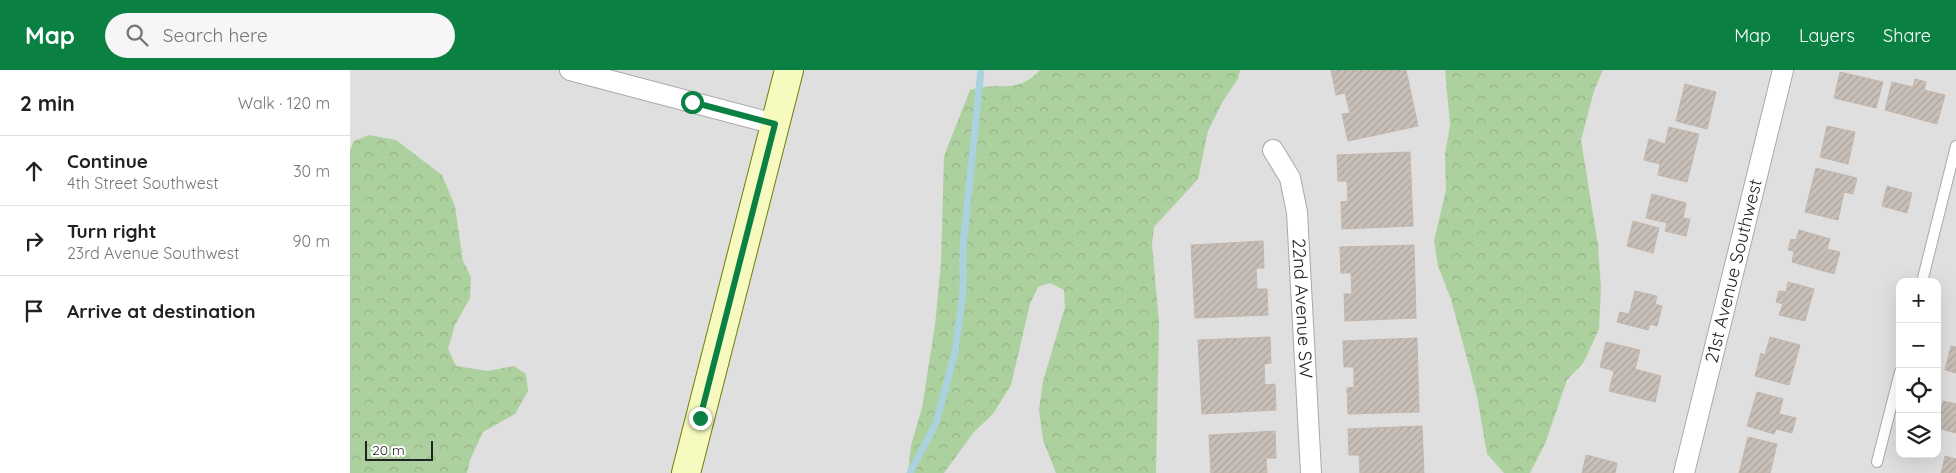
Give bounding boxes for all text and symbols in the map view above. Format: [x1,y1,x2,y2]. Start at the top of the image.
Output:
search box [105,13,455,58]
text: Map [25,20,75,50]
icon: search [123,21,151,49]
text: Search here [163,23,268,47]
text: Map [1734,24,1771,47]
text: Layers [1799,24,1855,47]
text: Share [1883,24,1931,47]
text: 2 min [20,90,75,116]
route start [681,91,704,114]
text: Walk · 120 m [238,93,330,113]
text: Continue [67,149,148,173]
icon: ahead [20,157,48,185]
text: 30 m [293,161,330,181]
text: 4th Street Southwest [67,173,219,193]
street label: 21st Avenue Southwest [1699,177,1767,365]
text: Turn right [67,219,156,243]
icon: right [20,227,48,255]
text: 90 m [293,231,330,251]
street label: 22nd Avenue SW [1287,238,1318,379]
text: 23rd Avenue Southwest [67,243,239,263]
map controls [1896,278,1941,458]
button: + [1896,278,1941,323]
icon: arrive [20,297,48,325]
text: Arrive at destination [67,299,256,323]
button: − [1896,323,1941,368]
button: locate [1896,368,1941,413]
route end [689,407,712,430]
button: layers [1896,413,1941,458]
scale bar [365,438,432,461]
text: 20 m [372,441,405,459]

